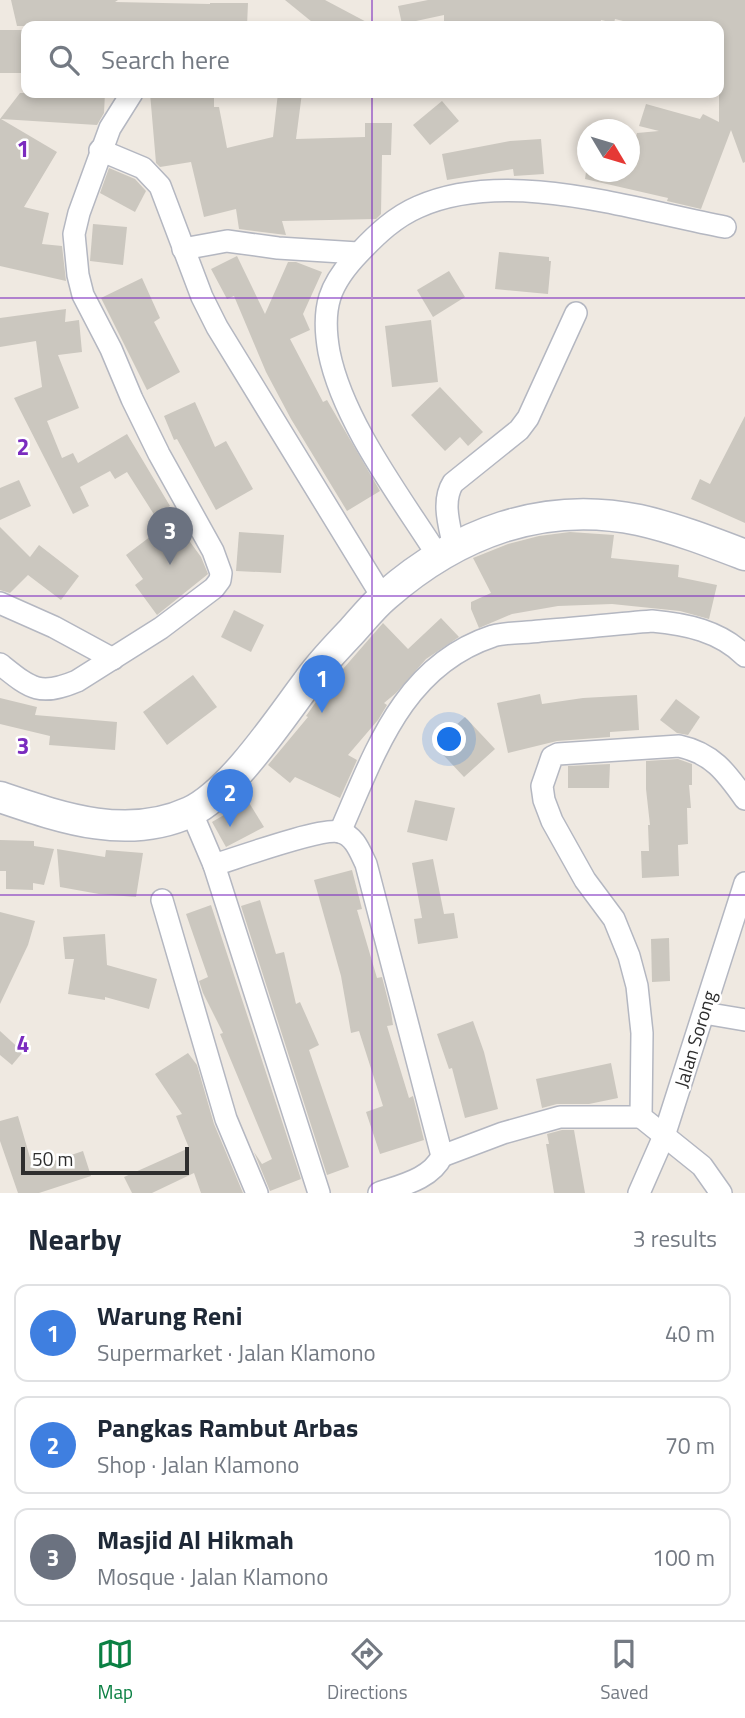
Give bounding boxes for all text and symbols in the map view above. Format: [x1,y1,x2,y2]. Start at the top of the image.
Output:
search box [21,21,724,98]
text: Search here [101,40,230,79]
icon: search [45,41,83,79]
north arrow [577,119,640,182]
text: 1 [17,131,29,166]
text: 2 [17,429,29,464]
pin: 3 [147,507,193,565]
pin: 1 [299,655,345,713]
your location [432,722,466,756]
text: 3 [17,728,29,763]
pin: 2 [207,769,253,827]
street label: Jalan Sorong [666,987,723,1091]
text: 4 [17,1026,29,1061]
scale bar [21,1144,189,1176]
text: 50 m [32,1144,73,1173]
text: Nearby [28,1216,121,1262]
text: 3 results [633,1221,717,1256]
text: Warung Reni [97,1296,242,1335]
text: 1 [47,1316,59,1351]
text: 40 m [665,1316,715,1351]
text: Supermarket · Jalan Klamono [97,1335,376,1370]
text: Pangkas Rambut Arbas [97,1408,358,1447]
text: 2 [47,1428,59,1463]
text: 70 m [665,1428,715,1463]
text: Shop · Jalan Klamono [97,1447,299,1482]
text: Masjid Al Hikmah [97,1520,294,1559]
text: 3 [47,1540,59,1575]
text: 100 m [652,1540,715,1575]
text: Mosque · Jalan Klamono [97,1559,328,1594]
tab: Map [96,1635,134,1706]
tab: Directions [327,1635,408,1706]
tab: Saved [600,1635,649,1706]

